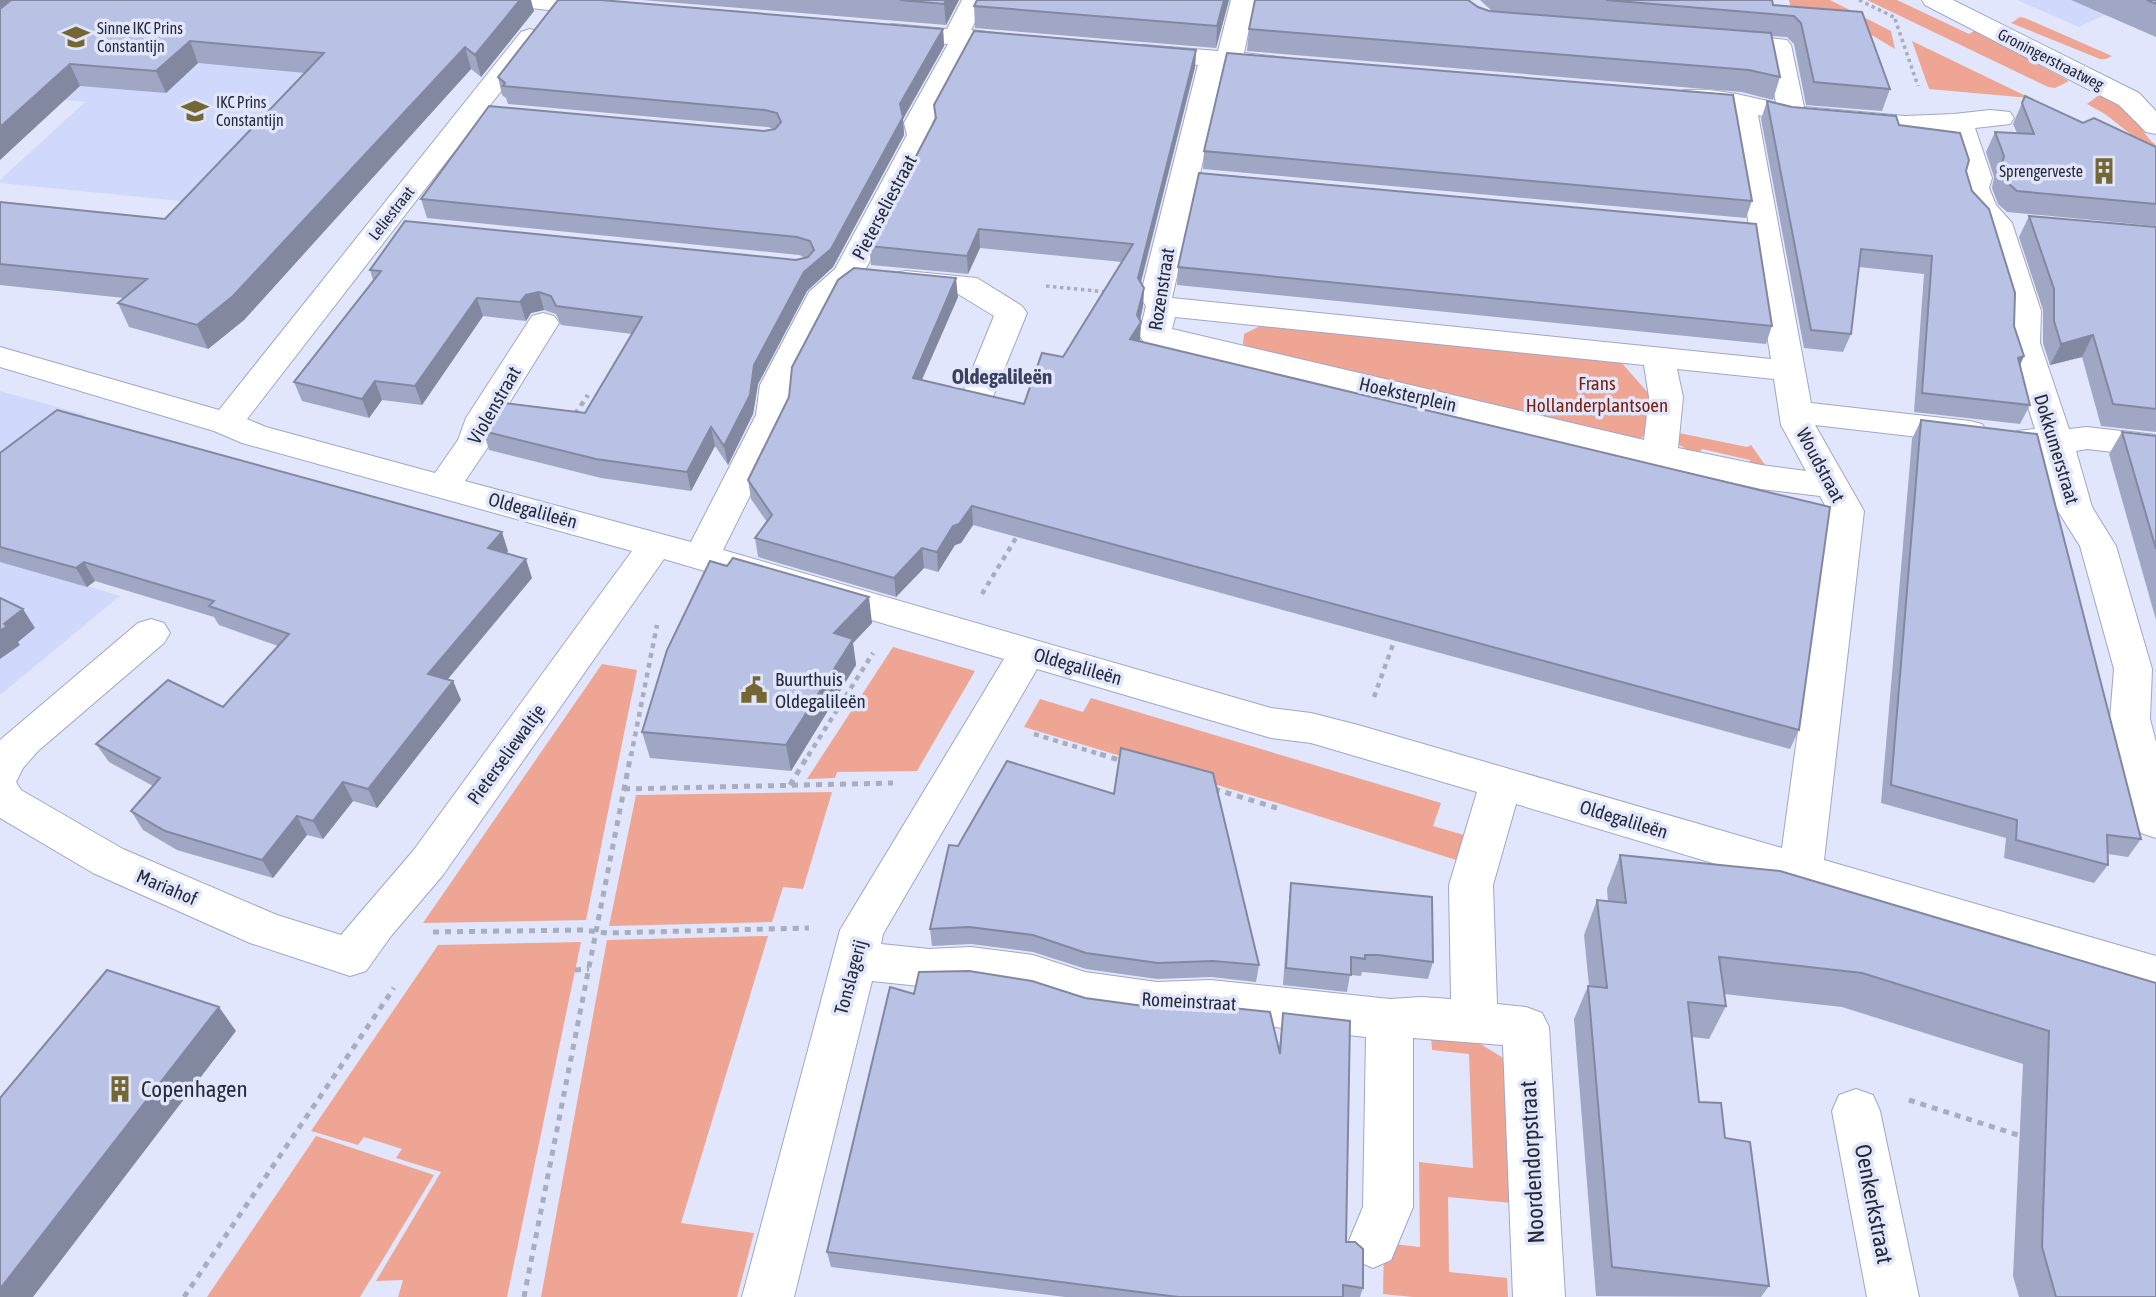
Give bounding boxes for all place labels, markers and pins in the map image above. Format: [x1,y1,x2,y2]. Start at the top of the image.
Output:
place label: Sinne IKC Prins Constantijn [97,19,183,56]
school or university icon: Sinne IKC Prins Constantijn [61,22,91,52]
place label: IKC Prins Constantijn [216,93,284,130]
school or university icon: IKC Prins Constantijn [180,96,210,126]
building icon: Sprengerveste [2089,156,2119,186]
place label: Sprengerveste [1999,162,2083,181]
place label: Buurthuis Oldegalileën [775,668,866,712]
public building icon: Buurthuis Oldegalileën [739,675,769,705]
building icon: Copenhagen [105,1074,135,1104]
place label: Copenhagen [141,1076,248,1102]

